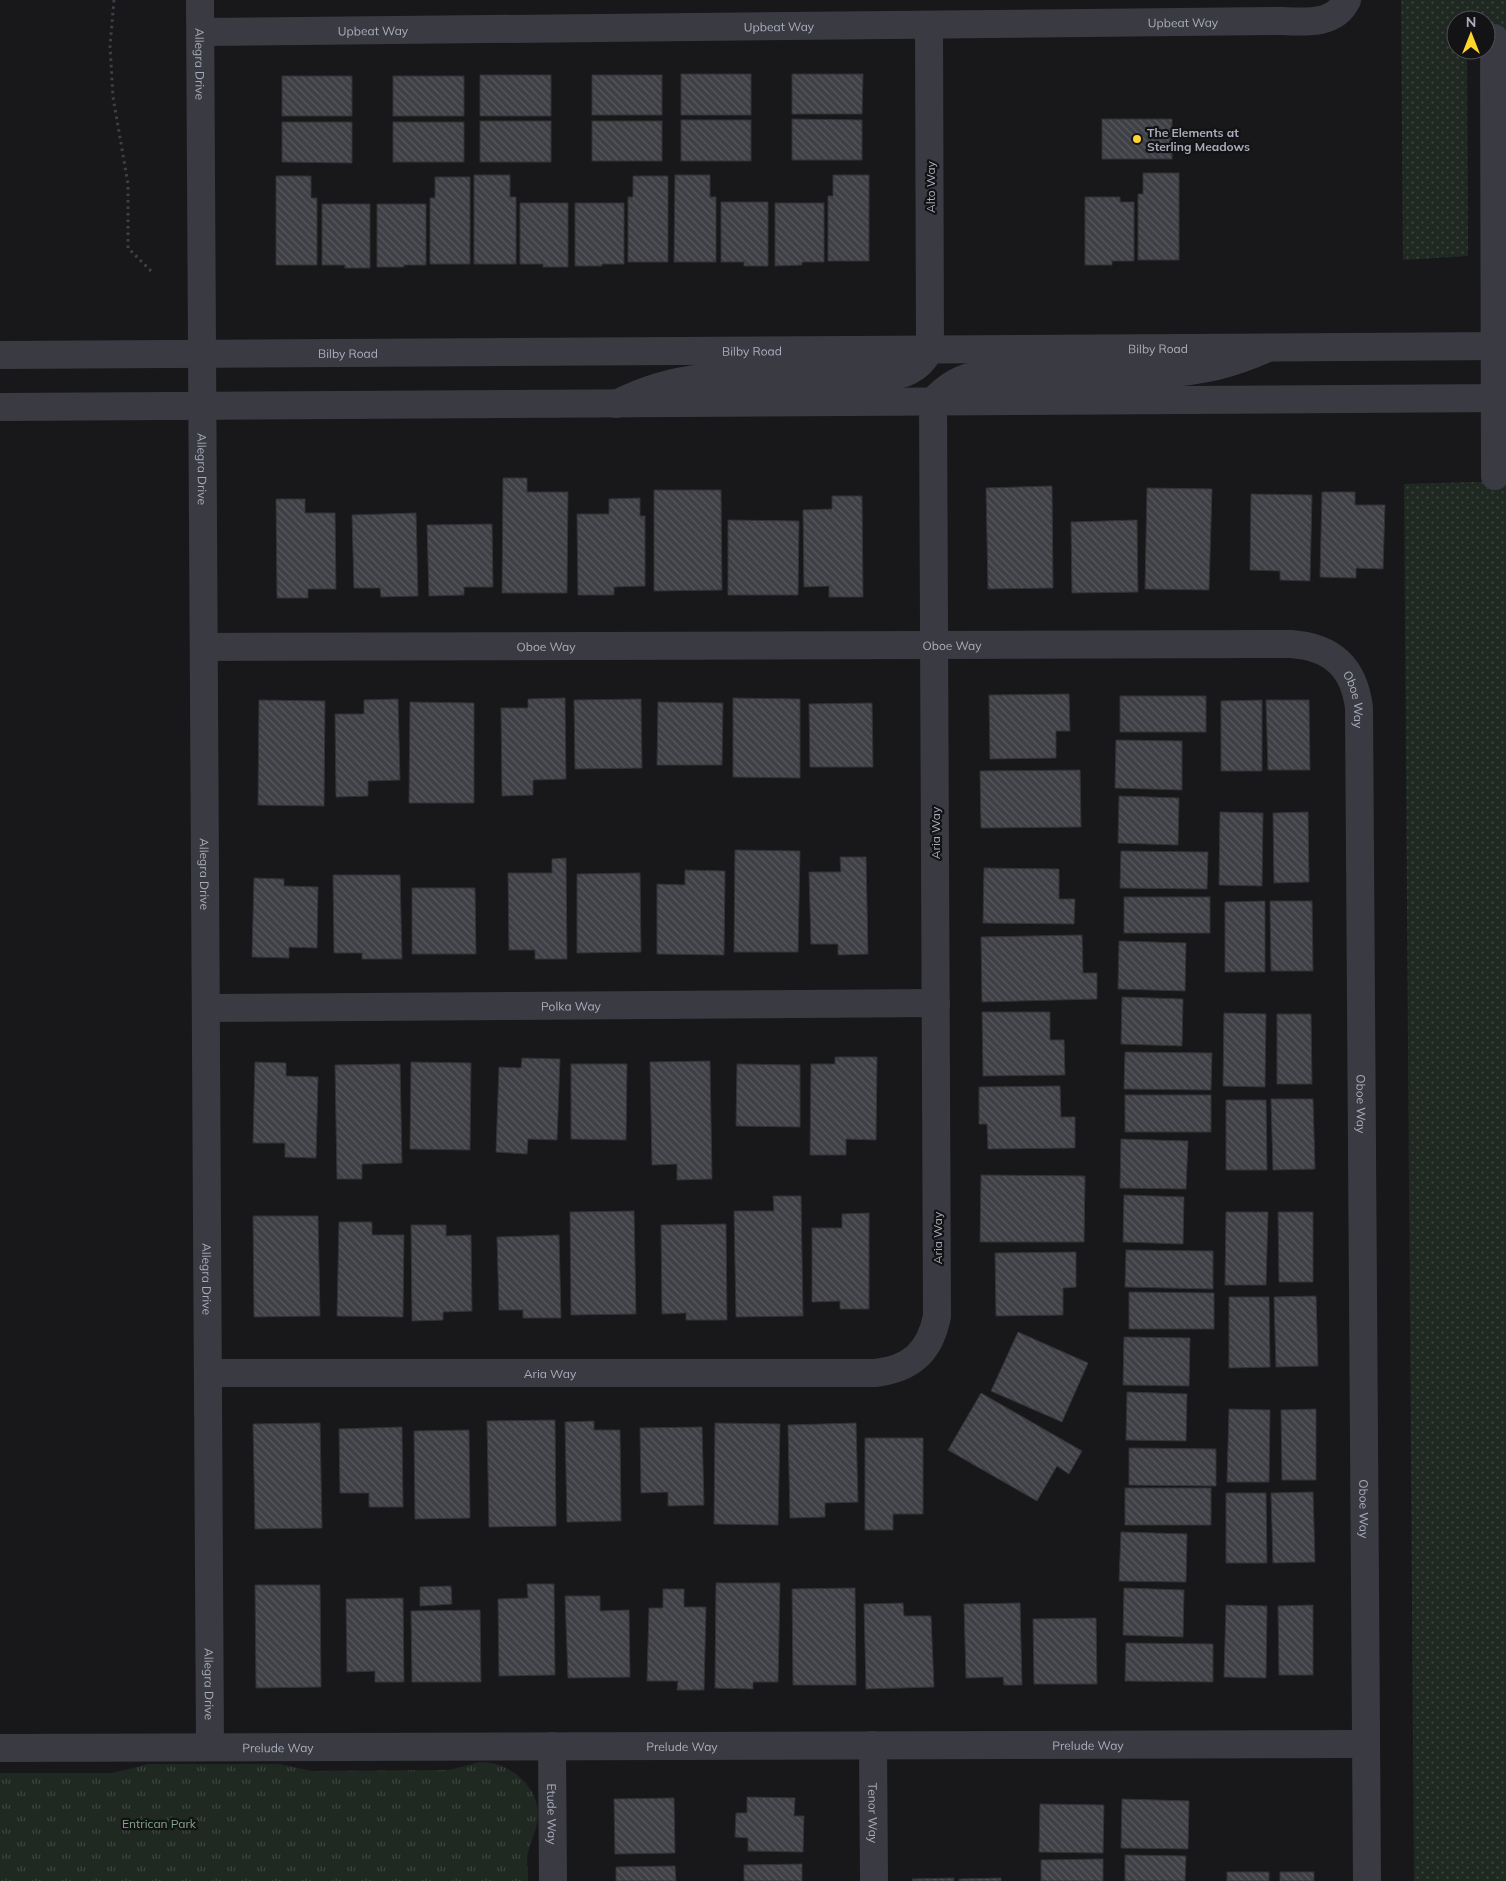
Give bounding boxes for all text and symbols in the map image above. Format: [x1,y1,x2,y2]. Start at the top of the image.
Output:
north arrow [1446,10,1496,60]
text: N [1466,13,1476,31]
street label: Upbeat Way [1148,14,1219,30]
street label: Upbeat Way [744,18,815,34]
street label: Upbeat Way [338,22,409,38]
street label: Allegra Drive [193,28,208,100]
place label: The Elements at Sterling Meadows [1147,125,1250,154]
marker: The Elements at Sterling Meadows [1131,133,1143,145]
street label: Alto Way [923,160,938,213]
street label: Bilby Road [1128,340,1188,356]
street label: Bilby Road [722,343,782,358]
street label: Bilby Road [318,345,378,361]
street label: Allegra Drive [195,433,210,505]
street label: Oboe Way [922,637,982,653]
street label: Oboe Way [516,638,576,654]
street label: Oboe Way [1340,668,1367,729]
street label: Aria Way [928,806,943,859]
street label: Allegra Drive [197,838,213,910]
street label: Polka Way [541,998,602,1013]
street label: Oboe Way [1354,1074,1369,1134]
street label: Aria Way [930,1211,945,1264]
street label: Allegra Drive [200,1243,215,1315]
street label: Aria Way [524,1366,577,1381]
street label: Oboe Way [1357,1479,1372,1539]
street label: Allegra Drive [202,1648,217,1720]
street label: Prelude Way [1052,1737,1124,1752]
street label: Prelude Way [646,1738,718,1754]
street label: Prelude Way [242,1740,314,1755]
street label: Etude Way [545,1783,560,1845]
street label: Tenor Way [866,1783,881,1844]
park label: Entrican Park [122,1816,197,1831]

